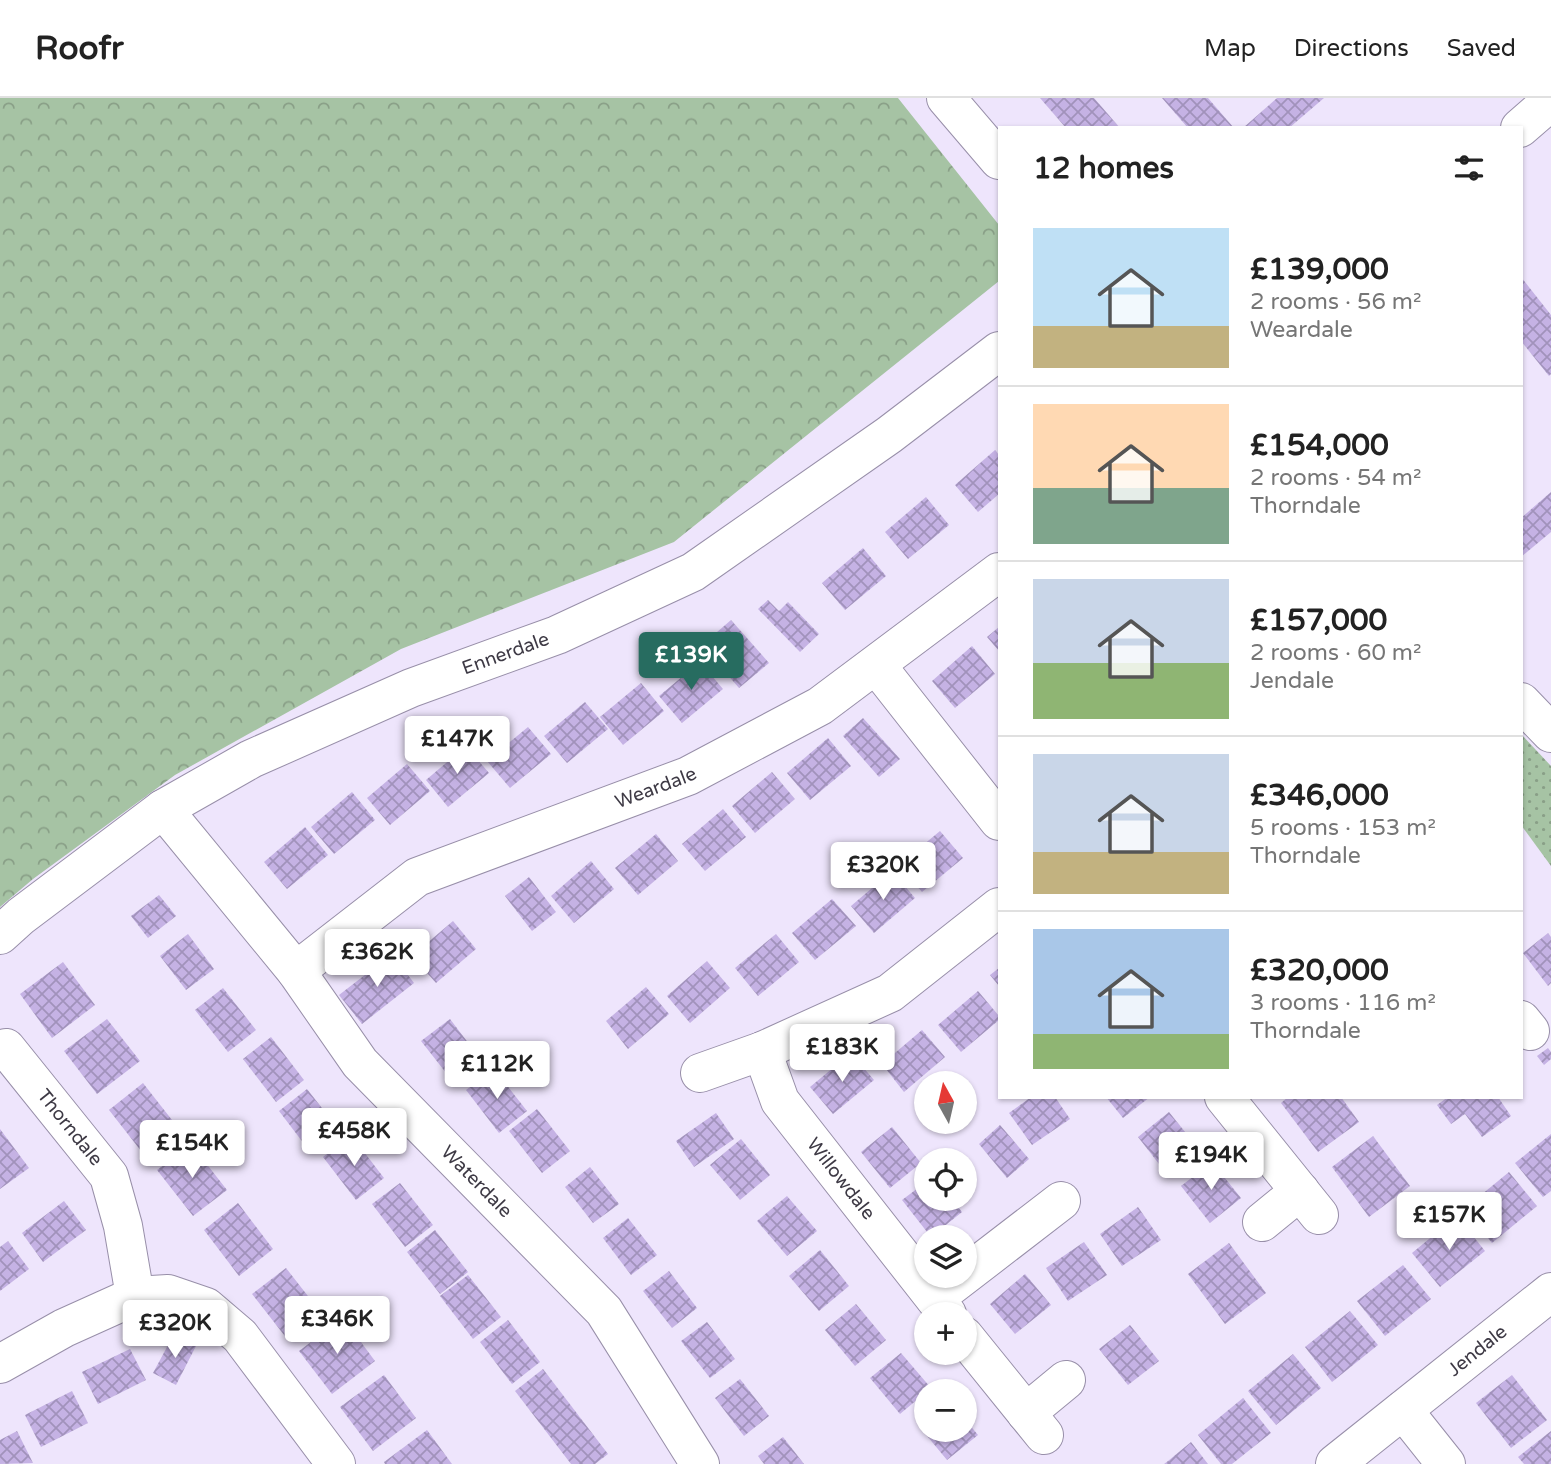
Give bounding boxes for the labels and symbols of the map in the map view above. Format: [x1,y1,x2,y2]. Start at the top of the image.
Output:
street label: Ennerdale [459,628,552,680]
pin: £139K [642,632,740,692]
pin: £147K [408,716,506,776]
street label: Weardale [612,763,700,813]
pin: £320K [834,842,932,902]
pin: £362K [328,930,426,989]
pin: £183K [793,1024,891,1084]
pin: £112K [448,1042,546,1101]
north arrow [914,1071,976,1134]
street label: Thorndale [33,1085,107,1170]
pin: £458K [305,1108,403,1168]
pin: £154K [143,1121,241,1180]
pin: £194K [1162,1132,1260,1192]
street label: Willowdale [802,1134,880,1224]
street label: Waterdale [437,1141,517,1222]
pin: £157K [1400,1192,1498,1252]
pin: £346K [288,1296,386,1356]
pin: £320K [126,1300,224,1360]
street label: Jendale [1443,1320,1511,1381]

